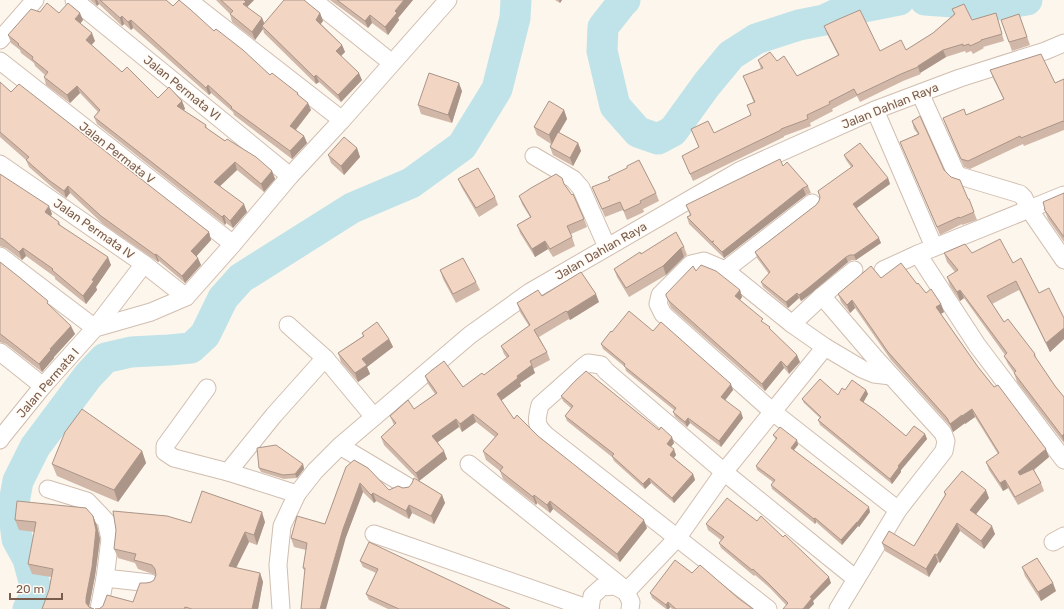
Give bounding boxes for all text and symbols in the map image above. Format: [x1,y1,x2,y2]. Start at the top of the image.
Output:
street label: Jalan Permata VI [141,53,223,123]
street label: Jalan Dahlan Raya [840,80,940,132]
street label: Jalan Permata V [76,119,158,187]
street label: Jalan Permata IV [51,196,137,262]
street label: Jalan Dahlan Raya [553,219,649,283]
street label: Jalan Permata I [14,345,82,421]
scale bar [10,575,62,601]
text: 20 m [16,582,44,596]

